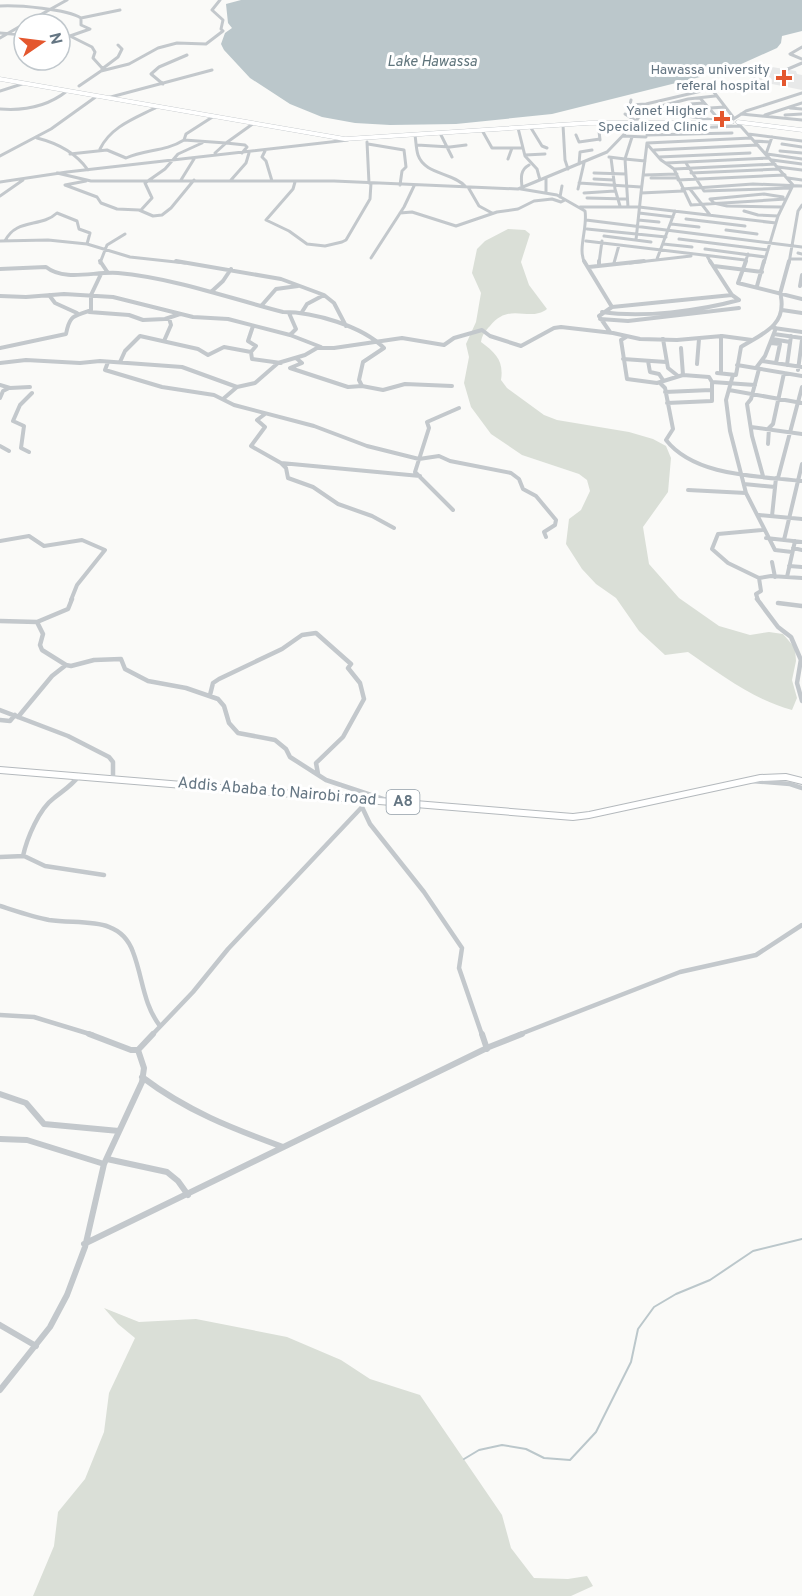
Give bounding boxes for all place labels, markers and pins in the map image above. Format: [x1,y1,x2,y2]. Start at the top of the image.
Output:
place label: Hawassa university referal hospital [650,62,770,95]
marker: Hawassa university referal hospital [775,69,793,87]
place label: Yanet Higher Specialized Clinic [598,103,709,136]
marker: Yanet Higher Specialized Clinic [713,110,731,128]

